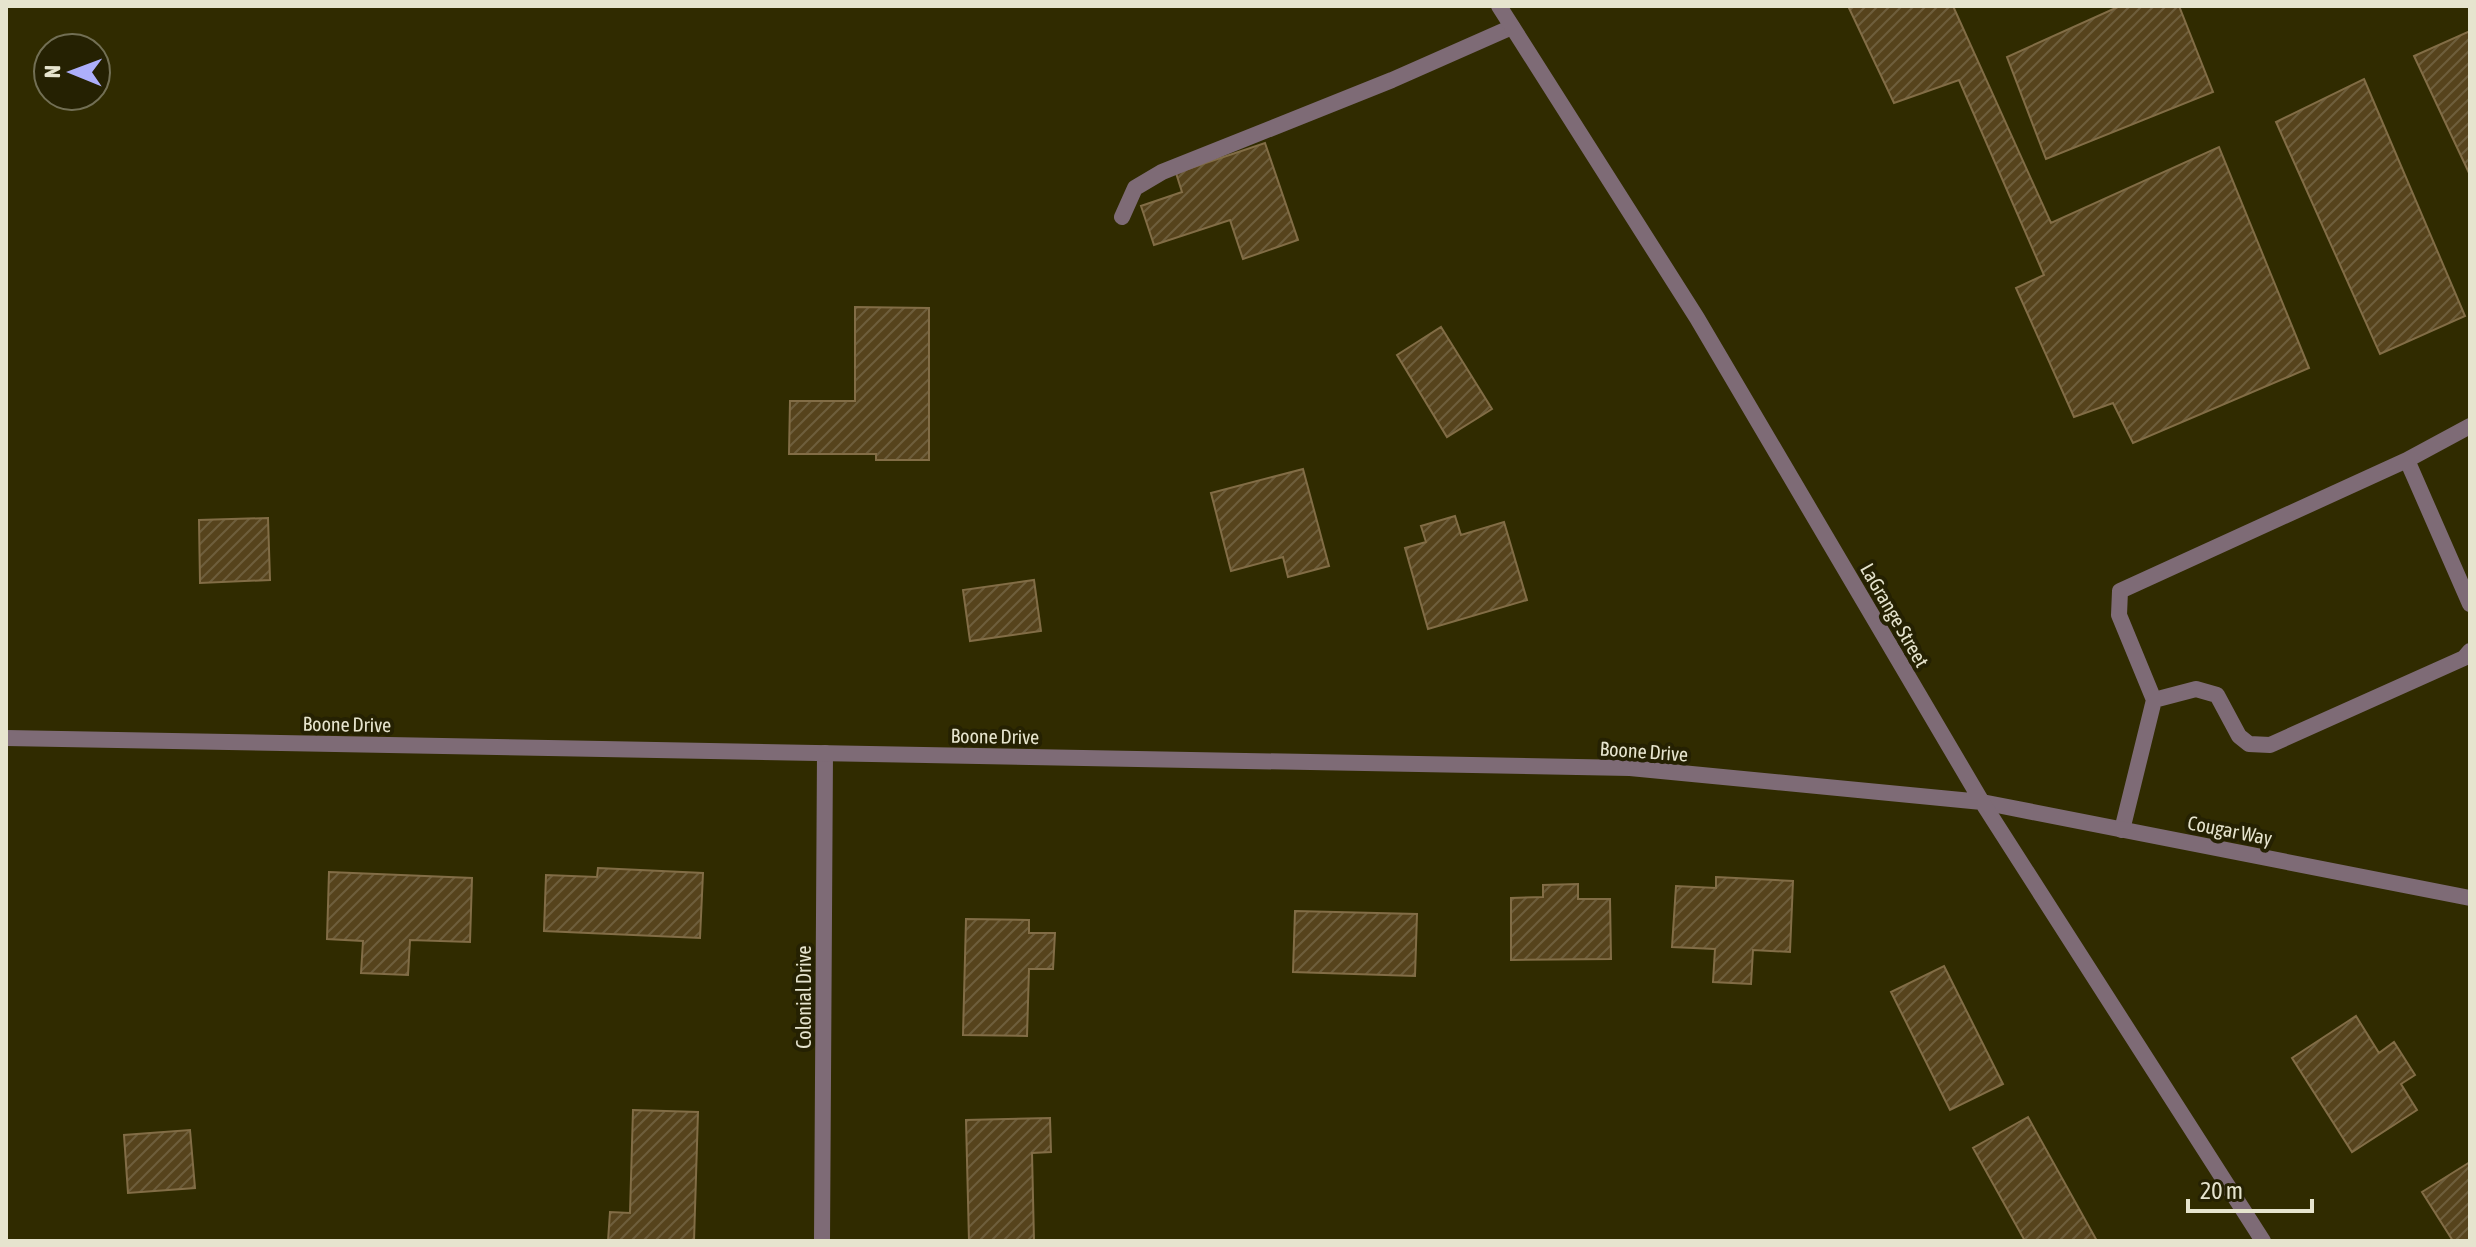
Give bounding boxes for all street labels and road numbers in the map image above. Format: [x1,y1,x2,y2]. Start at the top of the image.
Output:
street label: LaGrange Street [1856,559,1934,671]
street label: Boone Drive [302,712,392,736]
street label: Boone Drive [950,724,1040,748]
street label: Boone Drive [1599,736,1689,766]
street label: Cougar Way [2186,811,2274,849]
street label: Colonial Drive [792,945,815,1049]

